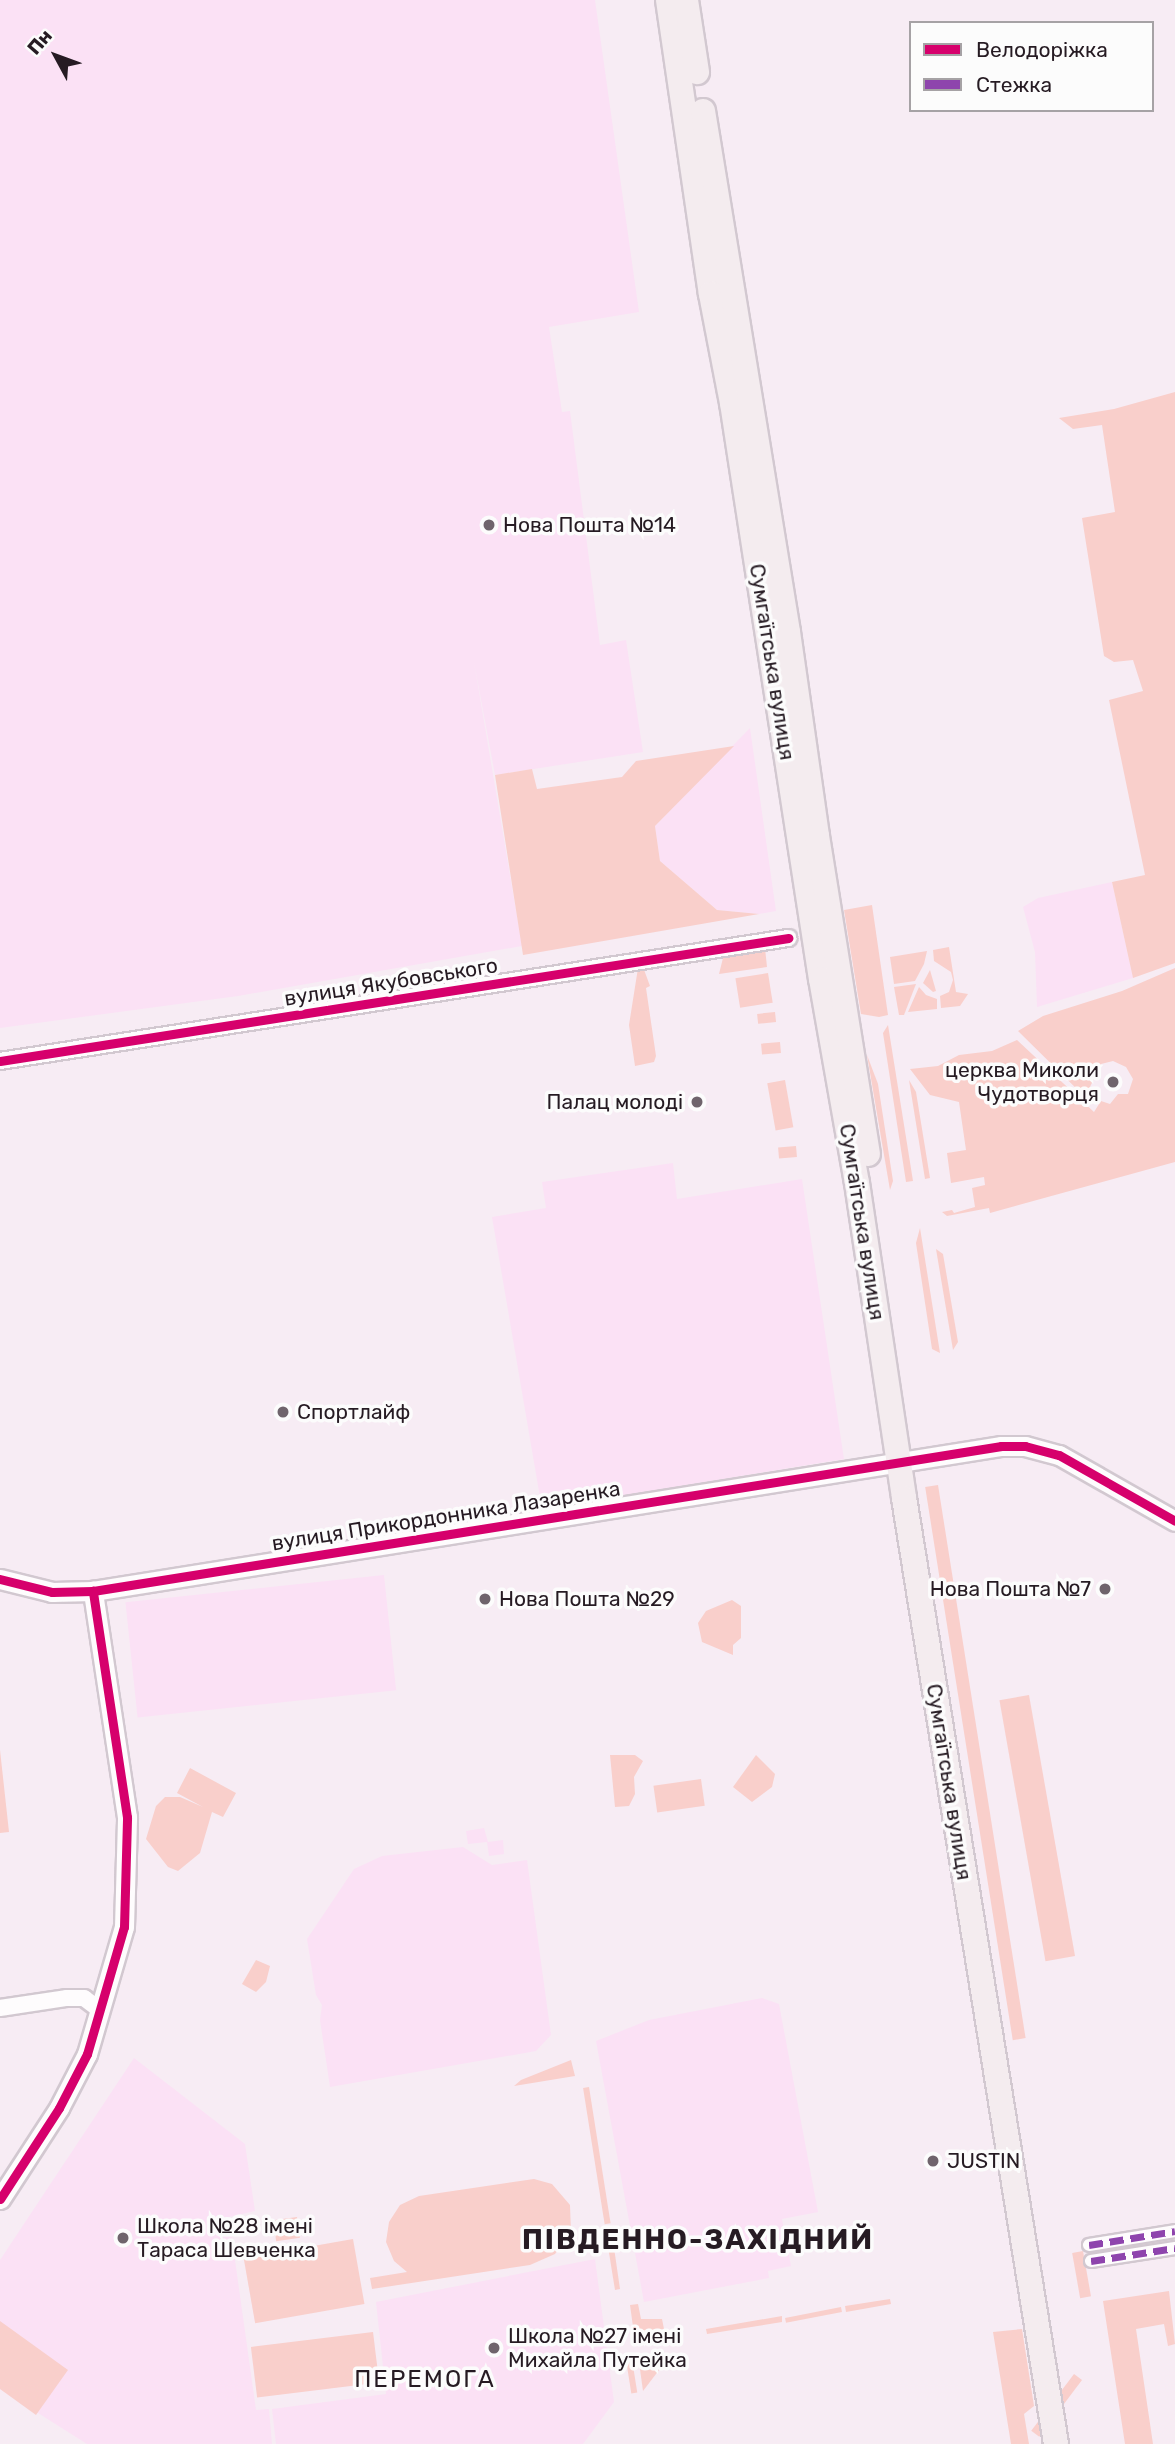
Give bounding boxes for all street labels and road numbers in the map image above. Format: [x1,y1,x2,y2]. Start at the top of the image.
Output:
street label: Сумгаїтська вулиця [744,562,800,762]
street label: вулиця Якубовського [283,953,499,1011]
street label: Сумгаїтська вулиця [834,1122,890,1322]
street label: вулиця Прикордонника Лазаренка [270,1476,622,1556]
street label: Сумгаїтська вулиця [921,1682,977,1882]

